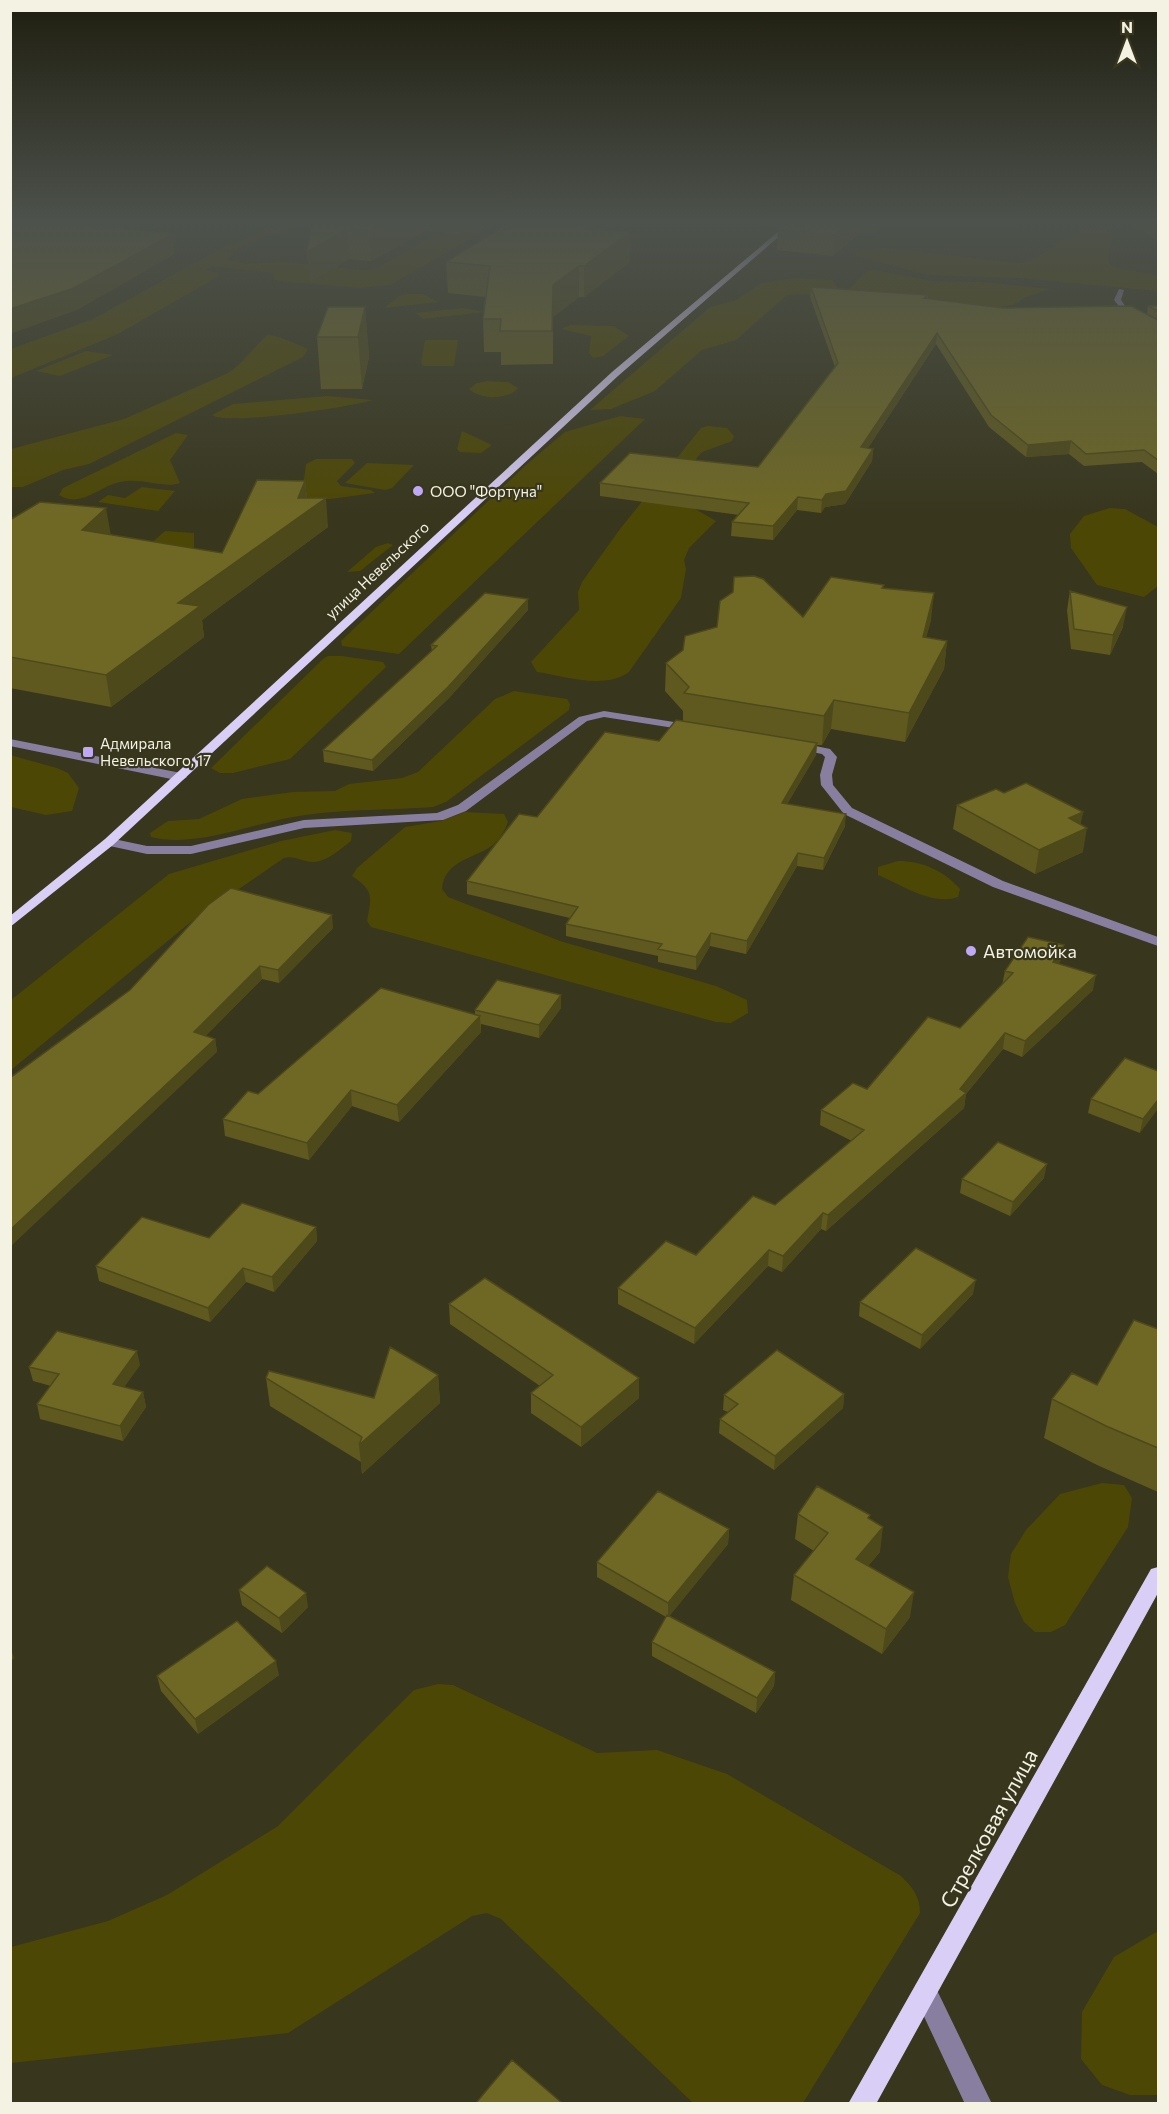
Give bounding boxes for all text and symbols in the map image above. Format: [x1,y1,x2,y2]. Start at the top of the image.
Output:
north arrow [1097,12,1157,72]
text: N [1121,17,1133,36]
place label: ООО "Фортуна" [430,482,542,500]
marker: ООО "Фортуна" [411,484,425,498]
street label: улица Невельского [322,517,432,623]
place label: Адмирала Невельского, 17 [100,734,211,769]
marker: Адмирала Невельского, 17 [81,745,95,759]
place label: Автомойка [983,940,1077,962]
marker: Автомойка [964,944,978,958]
street label: Стрелковая улица [934,1744,1042,1912]

